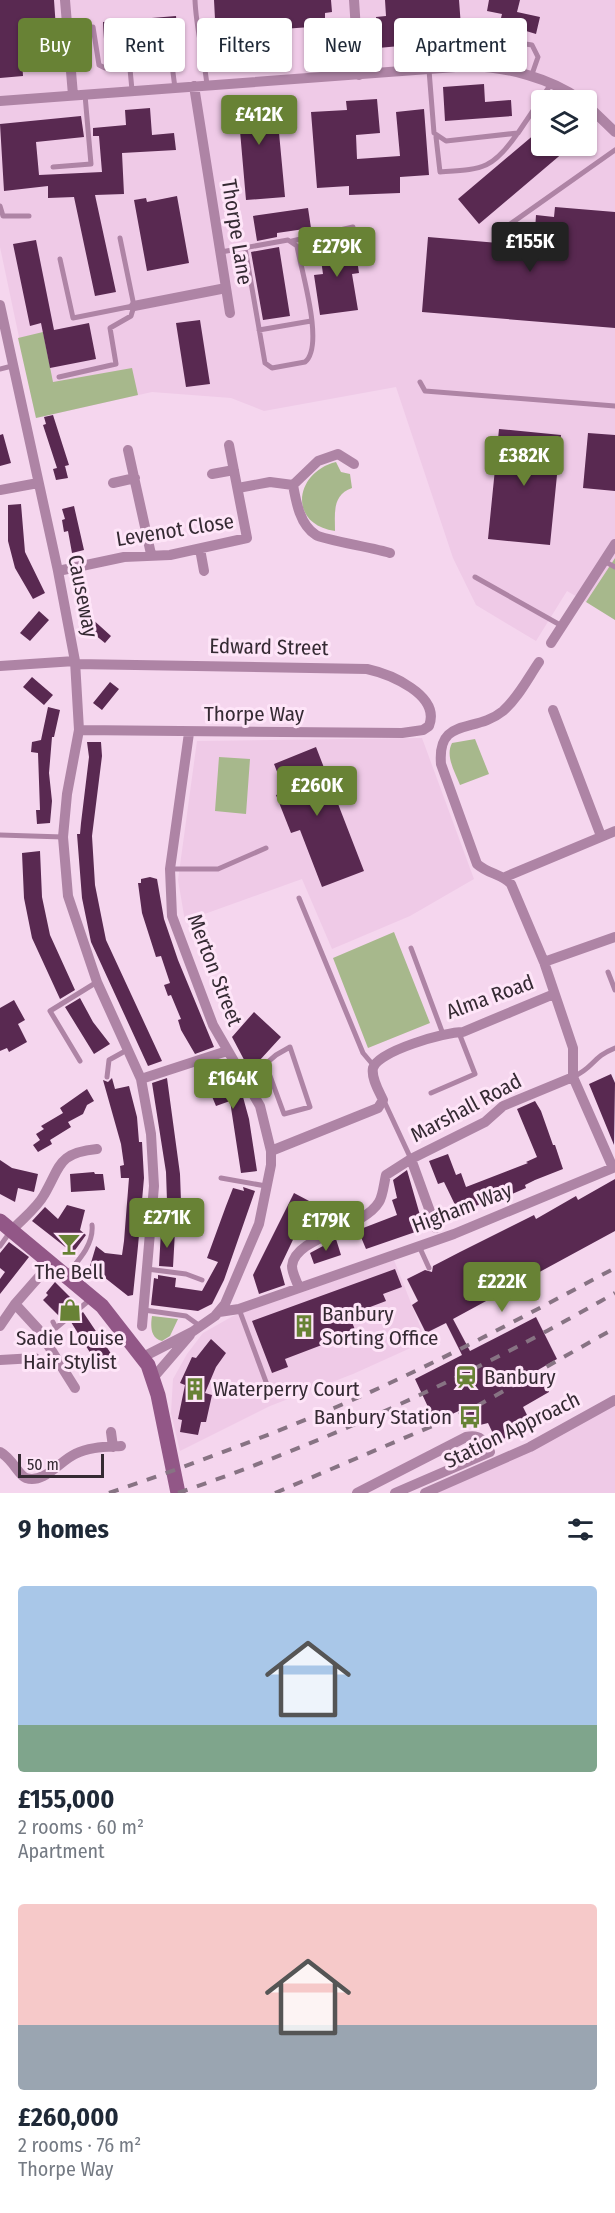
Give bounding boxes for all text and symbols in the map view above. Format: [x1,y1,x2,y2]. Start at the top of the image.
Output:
chip: Buy [18,18,92,72]
chip: Rent [104,18,185,72]
chip: Filters [197,18,292,72]
chip: New [304,18,382,72]
chip: Apartment [394,18,527,72]
map controls [531,90,597,156]
button: layers [531,90,597,156]
pin: £412K [217,95,301,146]
text: £412K [235,102,283,126]
street label: Thorpe Lane [216,177,258,287]
pin: £155K [488,222,572,273]
pin: £279K [295,227,379,278]
text: £155K [506,229,554,253]
text: £279K [312,234,362,258]
pin: £382K [482,436,566,487]
text: £382K [499,443,549,467]
street label: Levenot Close [114,508,236,552]
street label: Causeway [62,552,104,640]
street label: Edward Street [209,633,329,661]
street label: Thorpe Way [204,701,305,727]
pin: £260K [275,766,359,817]
text: £260K [291,773,343,797]
street label: Merton Street [182,910,248,1030]
street label: Alma Road [443,969,537,1025]
pin: £164K [191,1059,275,1110]
text: £164K [208,1066,258,1090]
street label: Marshall Road [406,1068,526,1148]
street label: Higham Way [408,1177,516,1239]
pin: £271K [125,1198,209,1249]
pin: £179K [284,1201,368,1252]
text: £271K [143,1205,191,1229]
text: £179K [302,1208,350,1232]
bar icon: The Bell [56,1231,82,1257]
place label: The Bell [34,1259,104,1285]
pin: £222K [460,1262,544,1313]
text: £222K [477,1269,527,1293]
shop icon: Sadie Louise Hair Stylist [57,1297,83,1323]
place label: Banbury Sorting Office [322,1301,438,1351]
building icon: Banbury Sorting Office [291,1313,317,1339]
place label: Sadie Louise Hair Stylist [16,1325,124,1375]
station icon: Banbury [453,1364,479,1390]
place label: Banbury [484,1364,556,1390]
building icon: Waterperry Court [182,1376,208,1402]
place label: Waterperry Court [213,1376,360,1402]
street label: Station Approach [440,1386,584,1474]
place label: Banbury Station [314,1404,452,1430]
bus stop icon: Banbury Station [457,1404,483,1430]
scale bar [18,1451,104,1478]
text: 50 m [27,1455,59,1474]
icon: filters [564,1513,597,1546]
text: 9 homes [18,1514,109,1545]
icon: home [254,1625,362,1733]
text: £155,000 [18,1784,114,1815]
text: 2 rooms · 60 m² [18,1815,144,1839]
text: Apartment [18,1839,105,1863]
icon: home [254,1943,362,2051]
text: £260,000 [18,2102,119,2133]
text: 2 rooms · 76 m² [18,2133,141,2157]
text: Thorpe Way [18,2157,113,2181]

